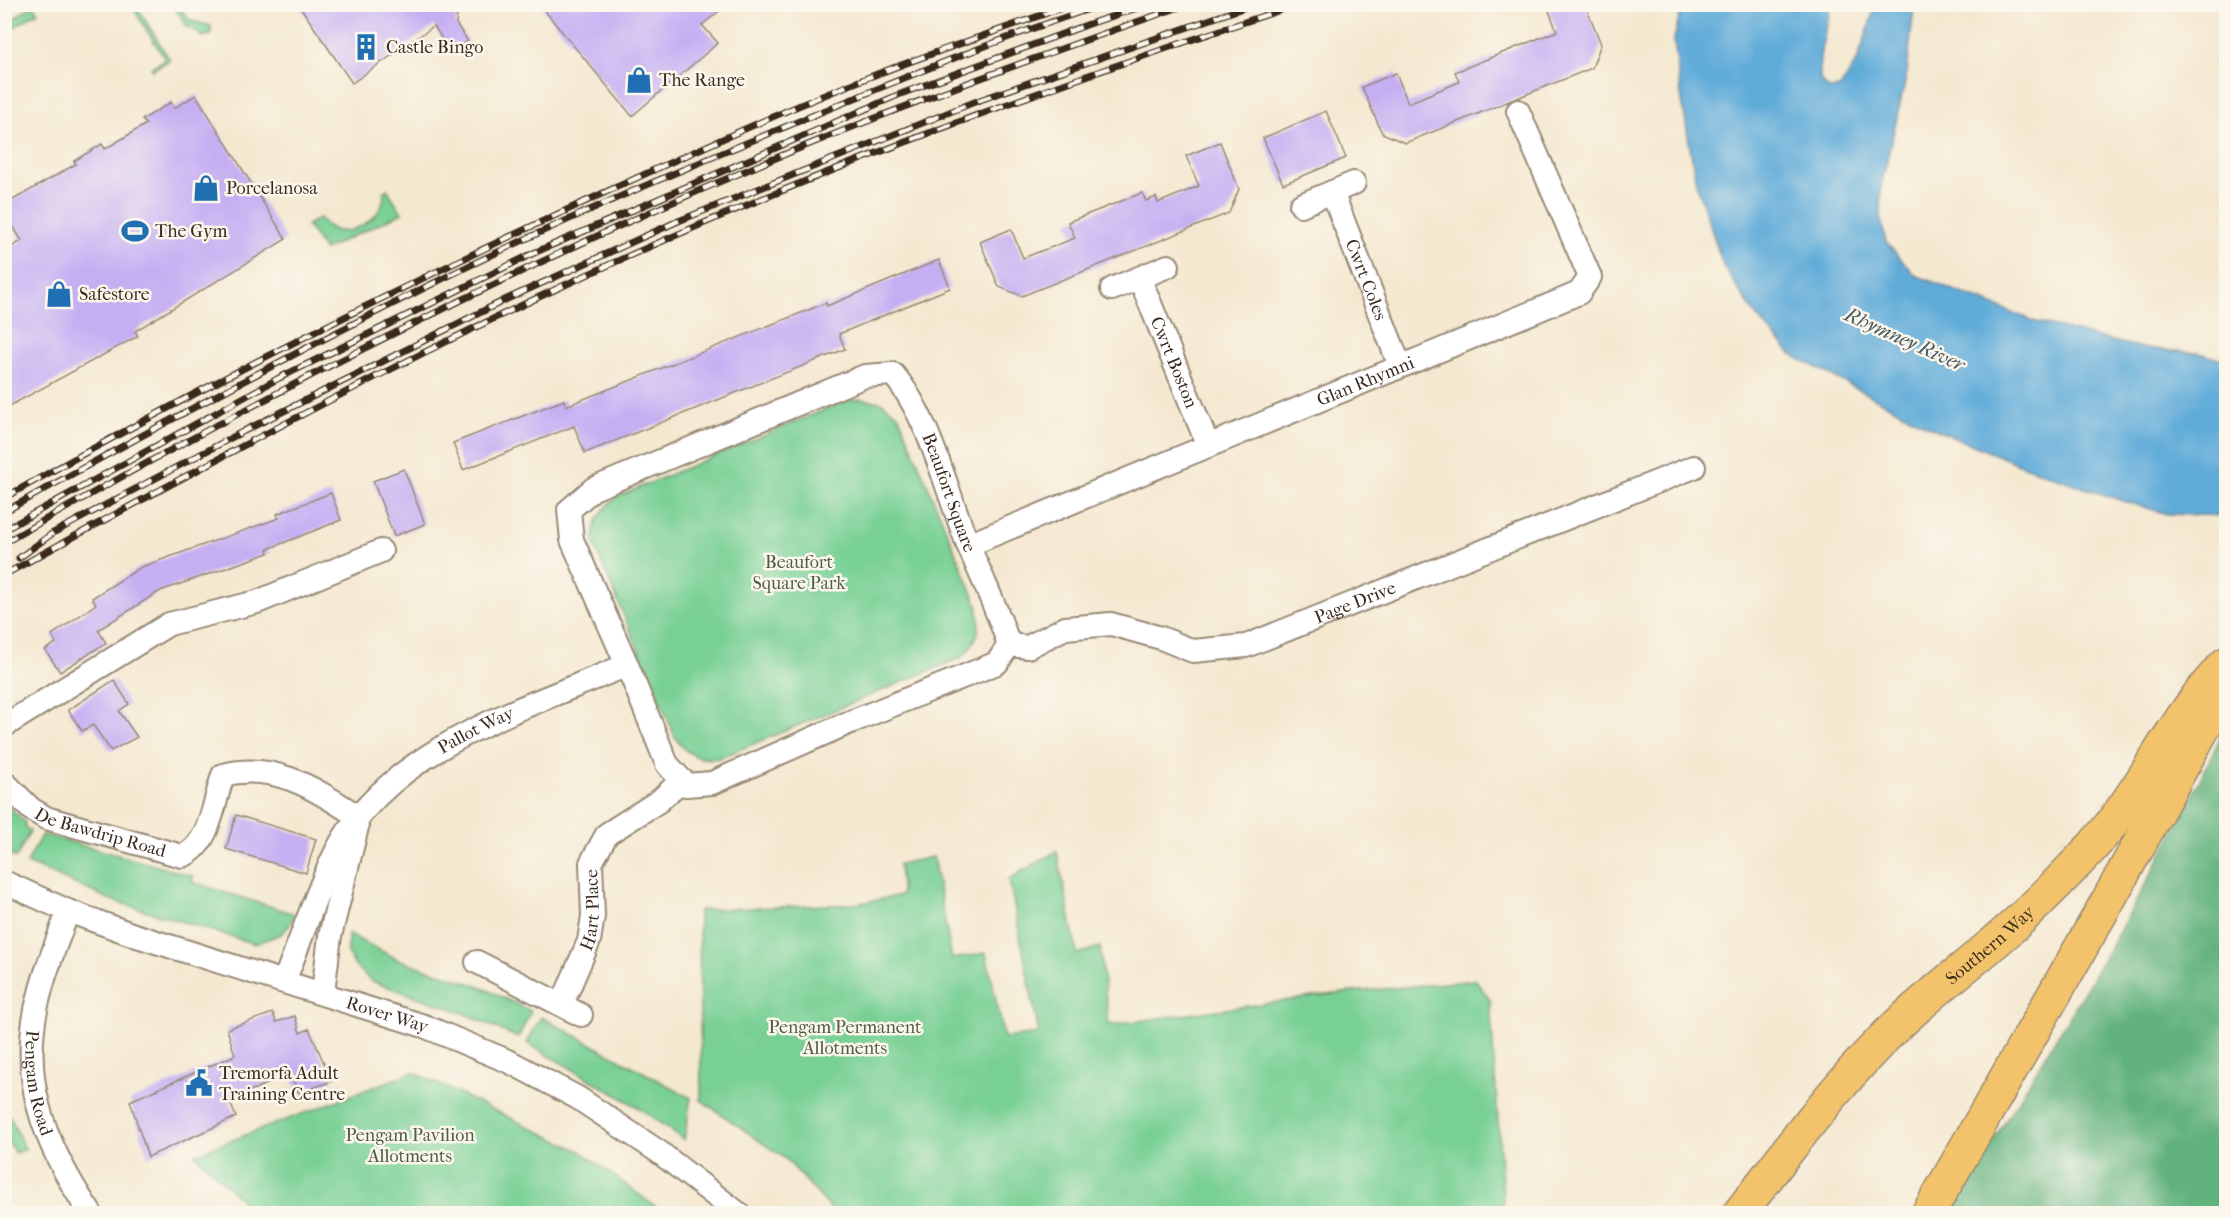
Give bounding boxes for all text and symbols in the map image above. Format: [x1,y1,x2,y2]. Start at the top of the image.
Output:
building icon: Castle Bingo [351,32,381,62]
place label: Castle Bingo [386,37,483,58]
shop icon: The Range [624,65,654,95]
place label: The Range [659,70,745,91]
shop icon: Porcelanosa [191,173,221,203]
place label: Porcelanosa [226,178,318,199]
sports icon: The Gym [120,216,150,246]
place label: The Gym [155,221,227,242]
street label: Cwrt Coles [1340,236,1391,324]
shop icon: Safestore [44,279,74,309]
place label: Safestore [79,284,150,305]
water label: Rhymney River [1840,302,1970,377]
street label: Cwrt Boston [1146,314,1202,412]
street label: Glan Rhymni [1314,352,1418,411]
street label: Beaufort Square [917,430,980,556]
park label: Beaufort Square Park [752,552,846,594]
street label: Page Drive [1312,577,1399,628]
street label: Pallot Way [434,702,518,758]
street label: De Bawdrip Road [30,804,168,862]
street label: Hart Place [576,869,604,954]
street label: Southern Way [1942,901,2040,989]
street label: Rover Way [344,992,432,1038]
park label: Pengam Permanent Allotments [769,1017,922,1059]
street label: Pengam Road [20,1029,57,1139]
place label: Tremorfa Adult Training Centre [219,1063,345,1105]
public building icon: Tremorfa Adult Training Centre [184,1068,214,1098]
park label: Pengam Pavilion Allotments [345,1125,475,1167]

